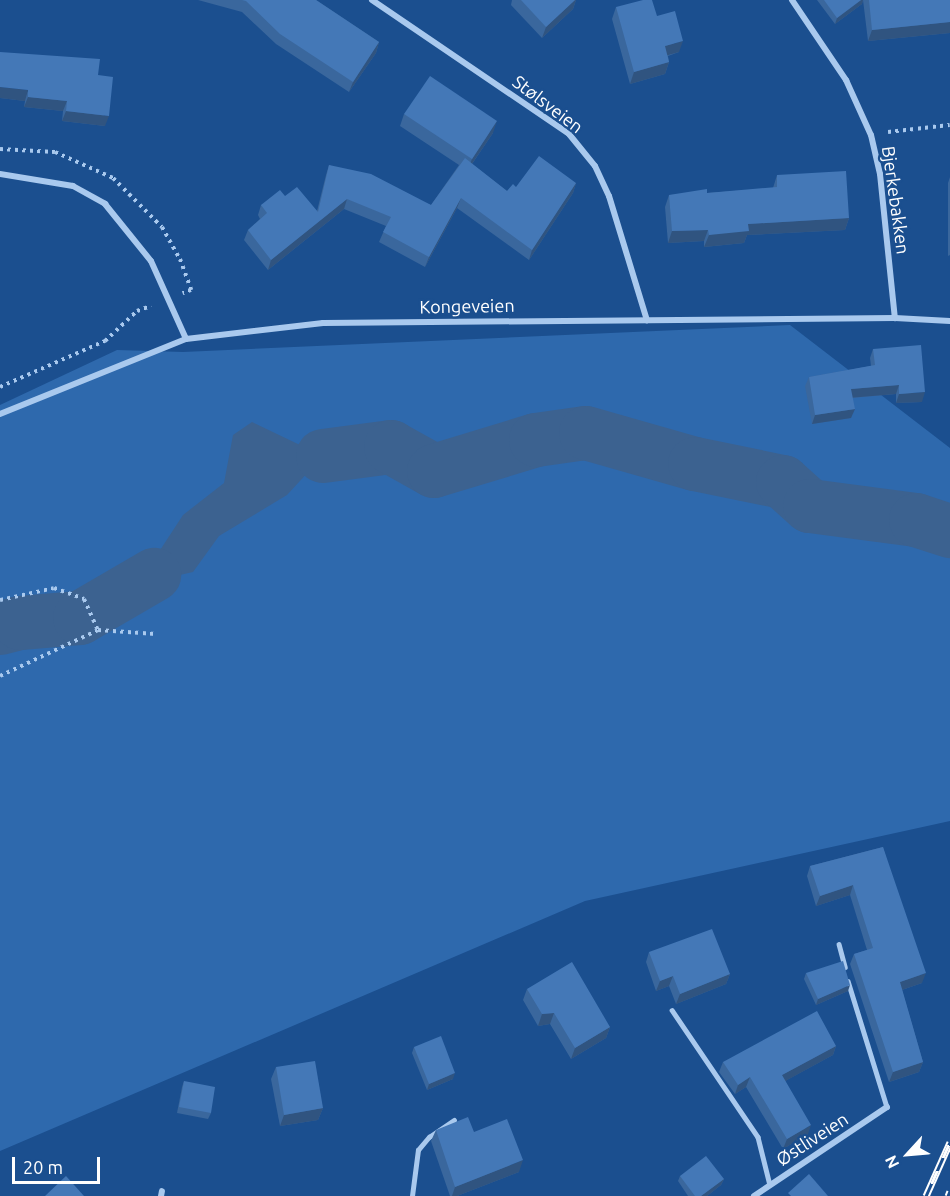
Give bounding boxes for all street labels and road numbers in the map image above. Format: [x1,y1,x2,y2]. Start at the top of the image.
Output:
street label: Stølsveien [508,70,588,138]
street label: Bjerkebakken [878,144,914,256]
street label: Kongeveien [419,294,515,318]
street label: Østliveien [772,1108,852,1170]

